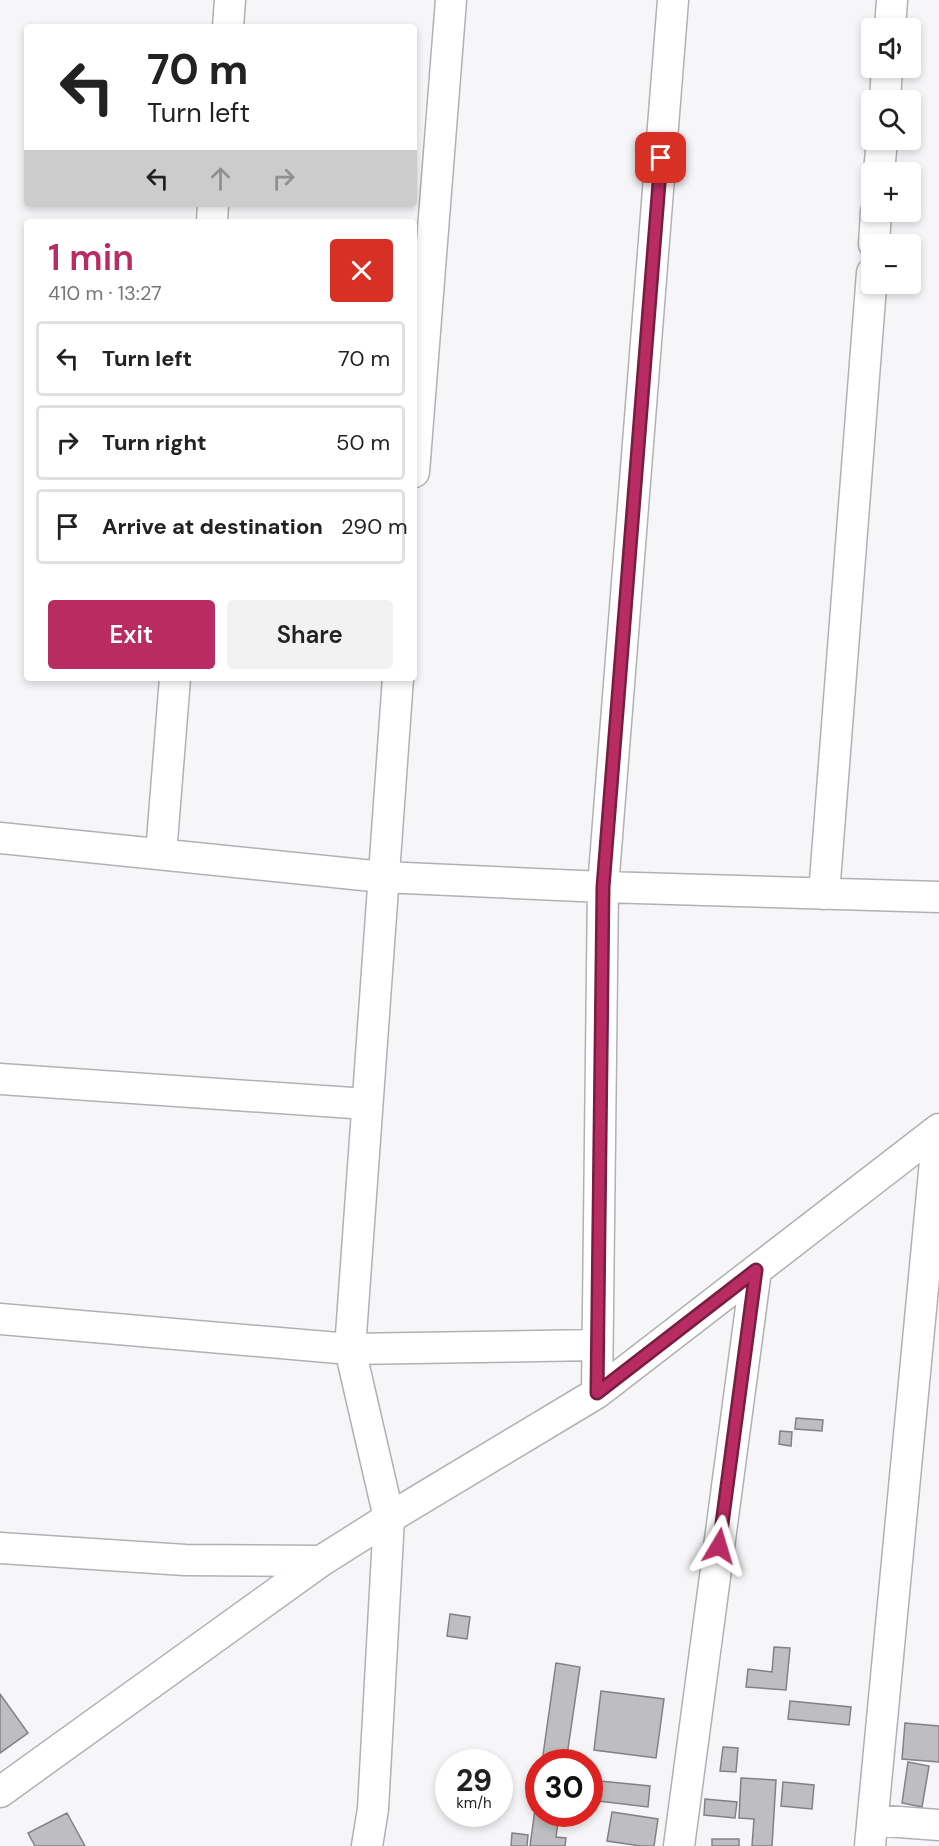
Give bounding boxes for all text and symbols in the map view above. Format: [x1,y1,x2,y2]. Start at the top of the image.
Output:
map controls [861,18,921,294]
button: sound [861,18,921,78]
text: 70 m [147,42,248,97]
icon: left [48,48,126,126]
button: search [861,90,921,150]
text: Turn left [147,95,250,130]
pin [635,132,686,183]
icon: arrive [644,141,677,174]
icon: left [141,162,174,195]
icon: ahead [204,162,237,195]
icon: right [267,162,300,195]
button: + [861,162,921,222]
text: 1 min [48,234,134,281]
button: − [861,234,921,294]
button: close [330,239,393,302]
text: 410 m · 13:27 [48,280,162,306]
icon: left [51,342,84,375]
text: Turn left [102,344,192,373]
text: 70 m [338,344,390,373]
icon: right [51,426,84,459]
text: Turn right [102,428,207,457]
text: 50 m [336,428,390,457]
icon: arrive [51,510,84,543]
text: Arrive at destination [102,512,323,541]
text: 290 m [341,512,408,541]
button: Exit [48,600,215,669]
button: Share [227,600,393,669]
position arrow [687,1514,751,1578]
speed limit sign: 30 [525,1749,603,1827]
text: 29 [456,1761,492,1800]
text: km/h [456,1793,492,1813]

